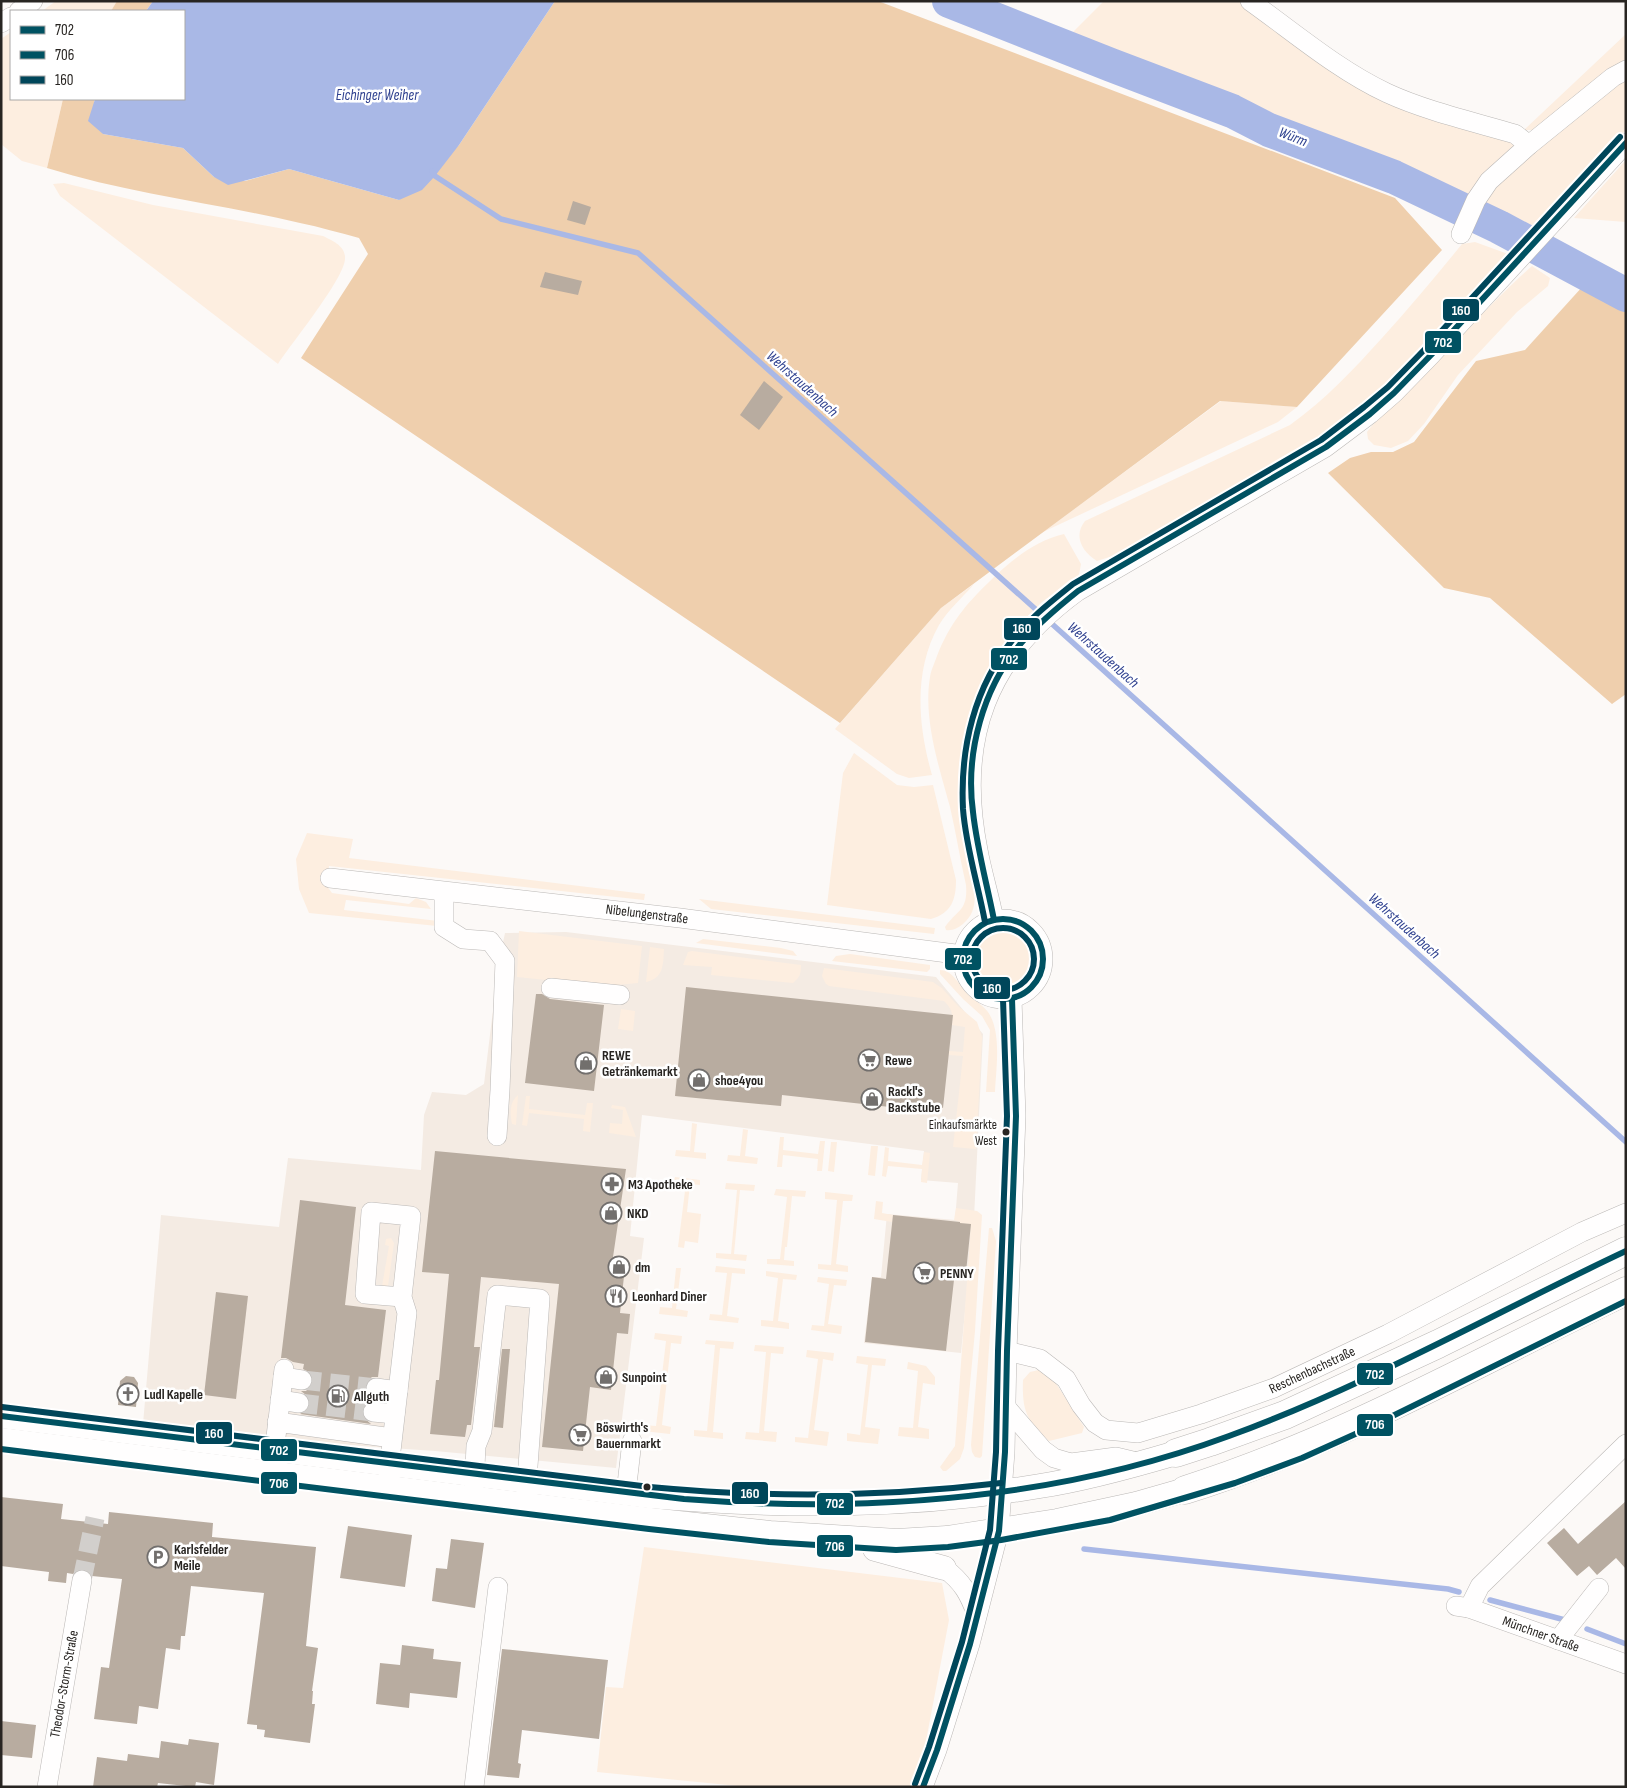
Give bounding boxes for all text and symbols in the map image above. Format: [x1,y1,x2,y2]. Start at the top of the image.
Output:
legend [10,10,185,100]
text: 702 [55,21,74,40]
text: 706 [55,46,74,65]
text: 160 [55,71,74,90]
water label: Eichinger Weiher [336,86,419,105]
water label: Würm [1276,123,1311,151]
line badge: 160 [1442,298,1480,322]
text: 160 [1452,302,1471,319]
line badge: 702 [1424,330,1462,354]
text: 702 [1434,334,1452,351]
water label: Wehrstaudenbach [762,347,842,421]
line badge: 160 [1003,617,1041,641]
water label: Wehrstaudenbach [1063,618,1143,692]
text: 160 [1013,620,1032,637]
line badge: 702 [990,647,1028,671]
text: 702 [1000,651,1018,668]
water label: Wehrstaudenbach [1364,889,1444,963]
street label: Nibelungenstraße [605,901,689,927]
line badge: 702 [944,947,982,971]
text: 702 [954,951,972,968]
line badge: 160 [973,976,1011,1000]
text: 160 [983,980,1002,997]
place label: REWE Getränkemarkt [602,1047,678,1080]
supermarket icon: Rewe [857,1048,881,1072]
shop icon: REWE Getränkemarkt [574,1051,598,1075]
place label: Rewe [885,1052,912,1069]
shop icon: shoe4you [687,1068,711,1092]
place label: shoe4you [715,1072,763,1089]
place label: Rackl's Backstube [888,1083,940,1116]
shop icon: Rackl's Backstube [860,1087,884,1111]
place label: Einkaufsmärkte West [929,1117,997,1149]
marker: Einkaufsmärkte West [1001,1127,1011,1137]
pharmacy icon: M3 Apotheke [600,1172,624,1196]
place label: M3 Apotheke [628,1176,693,1193]
shop icon: NKD [599,1201,623,1225]
place label: NKD [627,1205,649,1222]
shop icon: dm [607,1255,631,1279]
place label: dm [635,1259,650,1276]
supermarket icon: PENNY [912,1261,936,1285]
place label: PENNY [940,1265,974,1282]
restaurant icon: Leonhard Diner [604,1284,628,1308]
place label: Leonhard Diner [632,1288,707,1305]
street label: Reschenbachstraße [1266,1343,1358,1397]
line badge: 702 [1356,1362,1394,1386]
shop icon: Sunpoint [594,1365,618,1389]
text: 702 [1366,1366,1384,1383]
place label: Sunpoint [622,1369,667,1386]
church icon: Ludl Kapelle [116,1382,140,1406]
fuel station icon: Allguth [326,1384,350,1408]
place label: Ludl Kapelle [144,1386,203,1403]
place label: Allguth [353,1388,389,1405]
line badge: 706 [1356,1413,1394,1437]
text: 706 [1365,1416,1385,1433]
place label: Böswirth's Bauernmarkt [596,1419,661,1452]
line badge: 160 [195,1421,233,1445]
supermarket icon: Böswirth's Bauernmarkt [568,1423,592,1447]
text: 160 [205,1425,224,1442]
line badge: 702 [260,1438,298,1462]
text: 702 [270,1442,288,1459]
line badge: 706 [260,1471,298,1495]
text: 706 [269,1475,289,1492]
line badge: 160 [731,1481,769,1505]
unlabelled marker [642,1482,652,1492]
text: 160 [741,1485,760,1502]
line badge: 702 [816,1492,854,1516]
text: 702 [826,1495,844,1512]
line badge: 706 [816,1534,854,1558]
text: 706 [825,1538,845,1555]
place label: Karlsfelder Meile [174,1541,229,1574]
parking icon: Karlsfelder Meile [146,1545,170,1569]
street label: Münchner Straße [1500,1612,1582,1656]
street label: Theodor-Storm-Straße [46,1629,82,1739]

